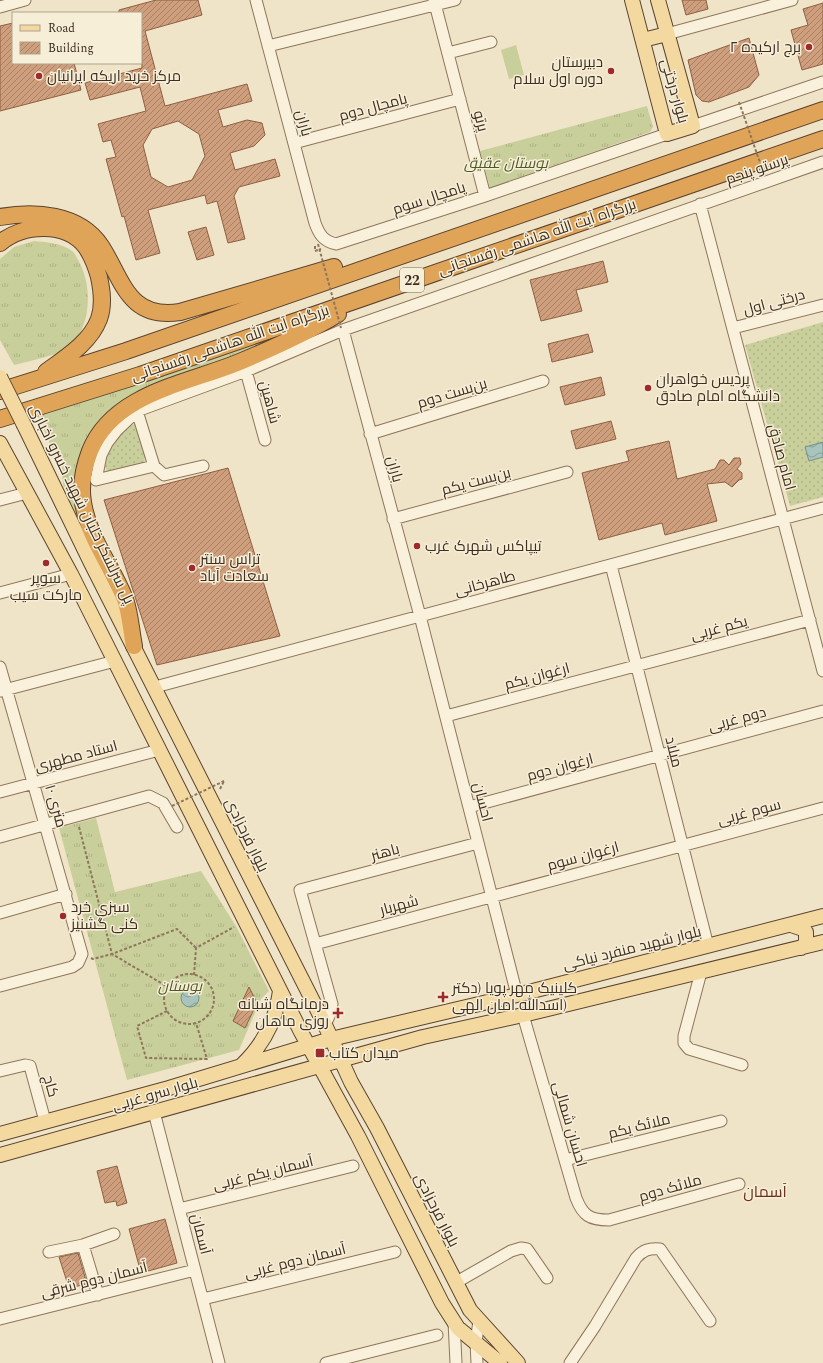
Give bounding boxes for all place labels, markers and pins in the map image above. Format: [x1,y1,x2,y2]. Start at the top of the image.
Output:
place label: برج ارکیده ۲ [730,36,801,59]
marker: برج ارکیده ۲ [804,42,814,52]
place label: دبیرستان دوره اول سلام [513,51,603,91]
place label: مرکز خرید اریکه ایرانیان [47,65,181,88]
marker: دبیرستان دوره اول سلام [606,66,616,76]
marker: مرکز خرید اریکه ایرانیان [34,71,44,81]
place label: پردیس خواهران دانشگاه امام صادق [656,368,780,408]
marker: پردیس خواهران دانشگاه امام صادق [643,383,653,393]
place label: تیپاکس شهرک غرب [425,535,542,558]
marker: تیپاکس شهرک غرب [412,541,422,551]
place label: تراس سنتر سعادت آباد [199,548,269,588]
marker: سوپر مارکت سیب [41,558,51,568]
marker: تراس سنتر سعادت آباد [187,563,197,573]
place label: سوپر مارکت سیب [10,567,82,607]
place label: سبزی خرد کنی گشنیز [70,896,138,936]
marker: سبزی خرد کنی گشنیز [58,911,68,921]
place label: کلینیک مهر پویا (دکتر اسدالله امان الهی) [451,977,577,1017]
marker: کلینیک مهر پویا (دکتر اسدالله امان الهی) [437,991,449,1003]
place label: درمانگاه شبانه روزی ماهان [238,993,329,1033]
marker: درمانگاه شبانه روزی ماهان [332,1007,344,1019]
place label: میدان کتاب [329,1042,399,1065]
marker: میدان کتاب [314,1047,326,1059]

